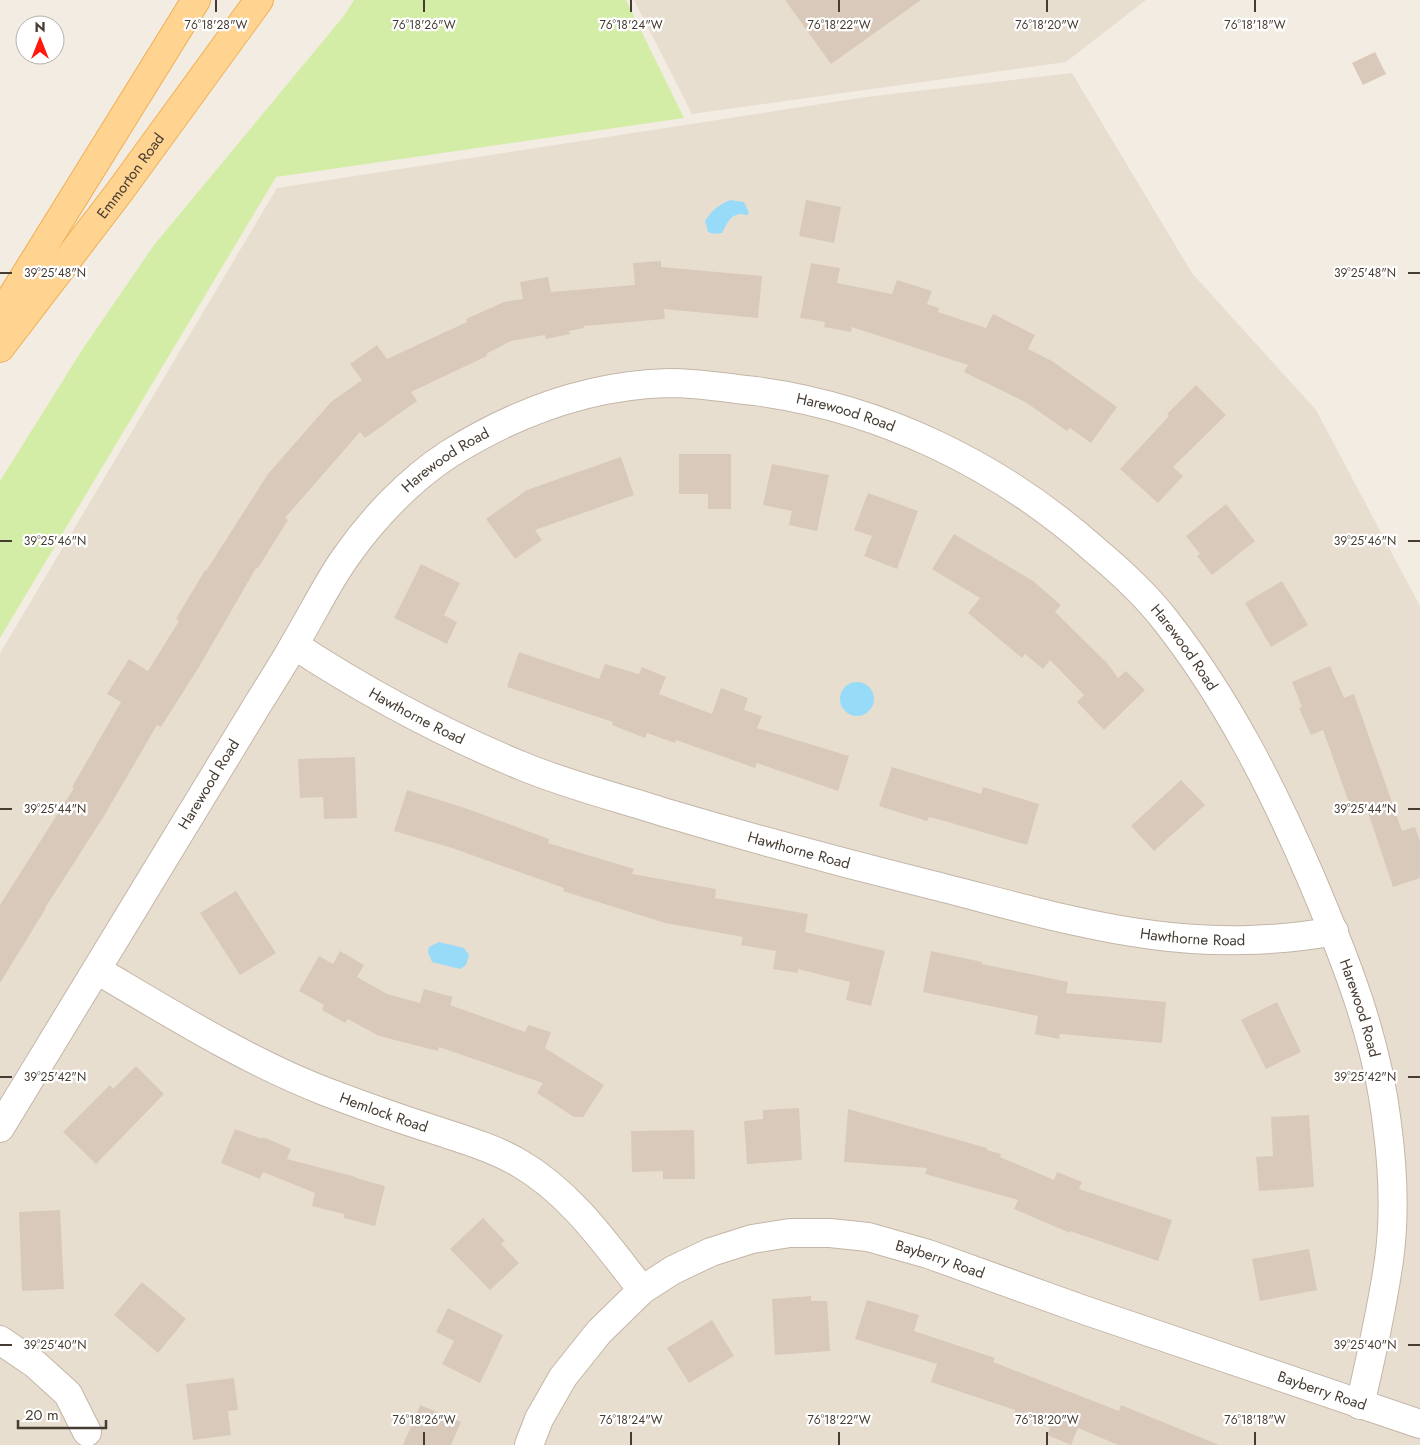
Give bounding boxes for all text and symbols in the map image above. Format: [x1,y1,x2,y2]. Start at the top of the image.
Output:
north arrow [15,15,65,65]
text: 76°18'28"W [185,16,247,34]
text: 76°18'26"W [392,16,456,34]
text: 76°18'24"W [599,16,663,34]
text: 76°18'22"W [807,16,871,34]
text: 76°18'20"W [1015,16,1079,34]
text: 76°18'18"W [1224,16,1286,34]
text: N [34,17,46,37]
street label: Emmorton Road [92,129,170,223]
text: 39°25'48"N [24,264,86,282]
text: 39°25'48"N [1334,264,1396,282]
street label: Harewood Road [794,387,899,437]
street label: Harewood Road [397,422,493,498]
text: 39°25'46"N [24,532,86,550]
text: 39°25'46"N [1334,532,1396,550]
street label: Harewood Road [1145,599,1223,695]
street label: Hawthorne Road [365,682,468,750]
street label: Harewood Road [173,735,245,834]
text: 39°25'44"N [24,800,86,818]
text: 39°25'44"N [1334,800,1396,818]
street label: Hawthorne Road [745,826,853,875]
street label: Hawthorne Road [1139,922,1245,951]
street label: Harewood Road [1334,956,1386,1060]
text: 39°25'42"N [24,1068,86,1086]
text: 39°25'42"N [1334,1068,1396,1086]
street label: Hemlock Road [336,1087,431,1138]
street label: Bayberry Road [893,1234,988,1284]
text: 39°25'40"N [24,1336,86,1354]
text: 39°25'40"N [1334,1336,1396,1354]
street label: Bayberry Road [1275,1365,1369,1416]
scale bar [18,1398,105,1430]
text: 20 m [25,1404,59,1426]
text: 76°18'26"W [392,1411,456,1429]
text: 76°18'24"W [599,1411,663,1429]
text: 76°18'22"W [807,1411,871,1429]
text: 76°18'20"W [1015,1411,1079,1429]
text: 76°18'18"W [1224,1411,1286,1429]

